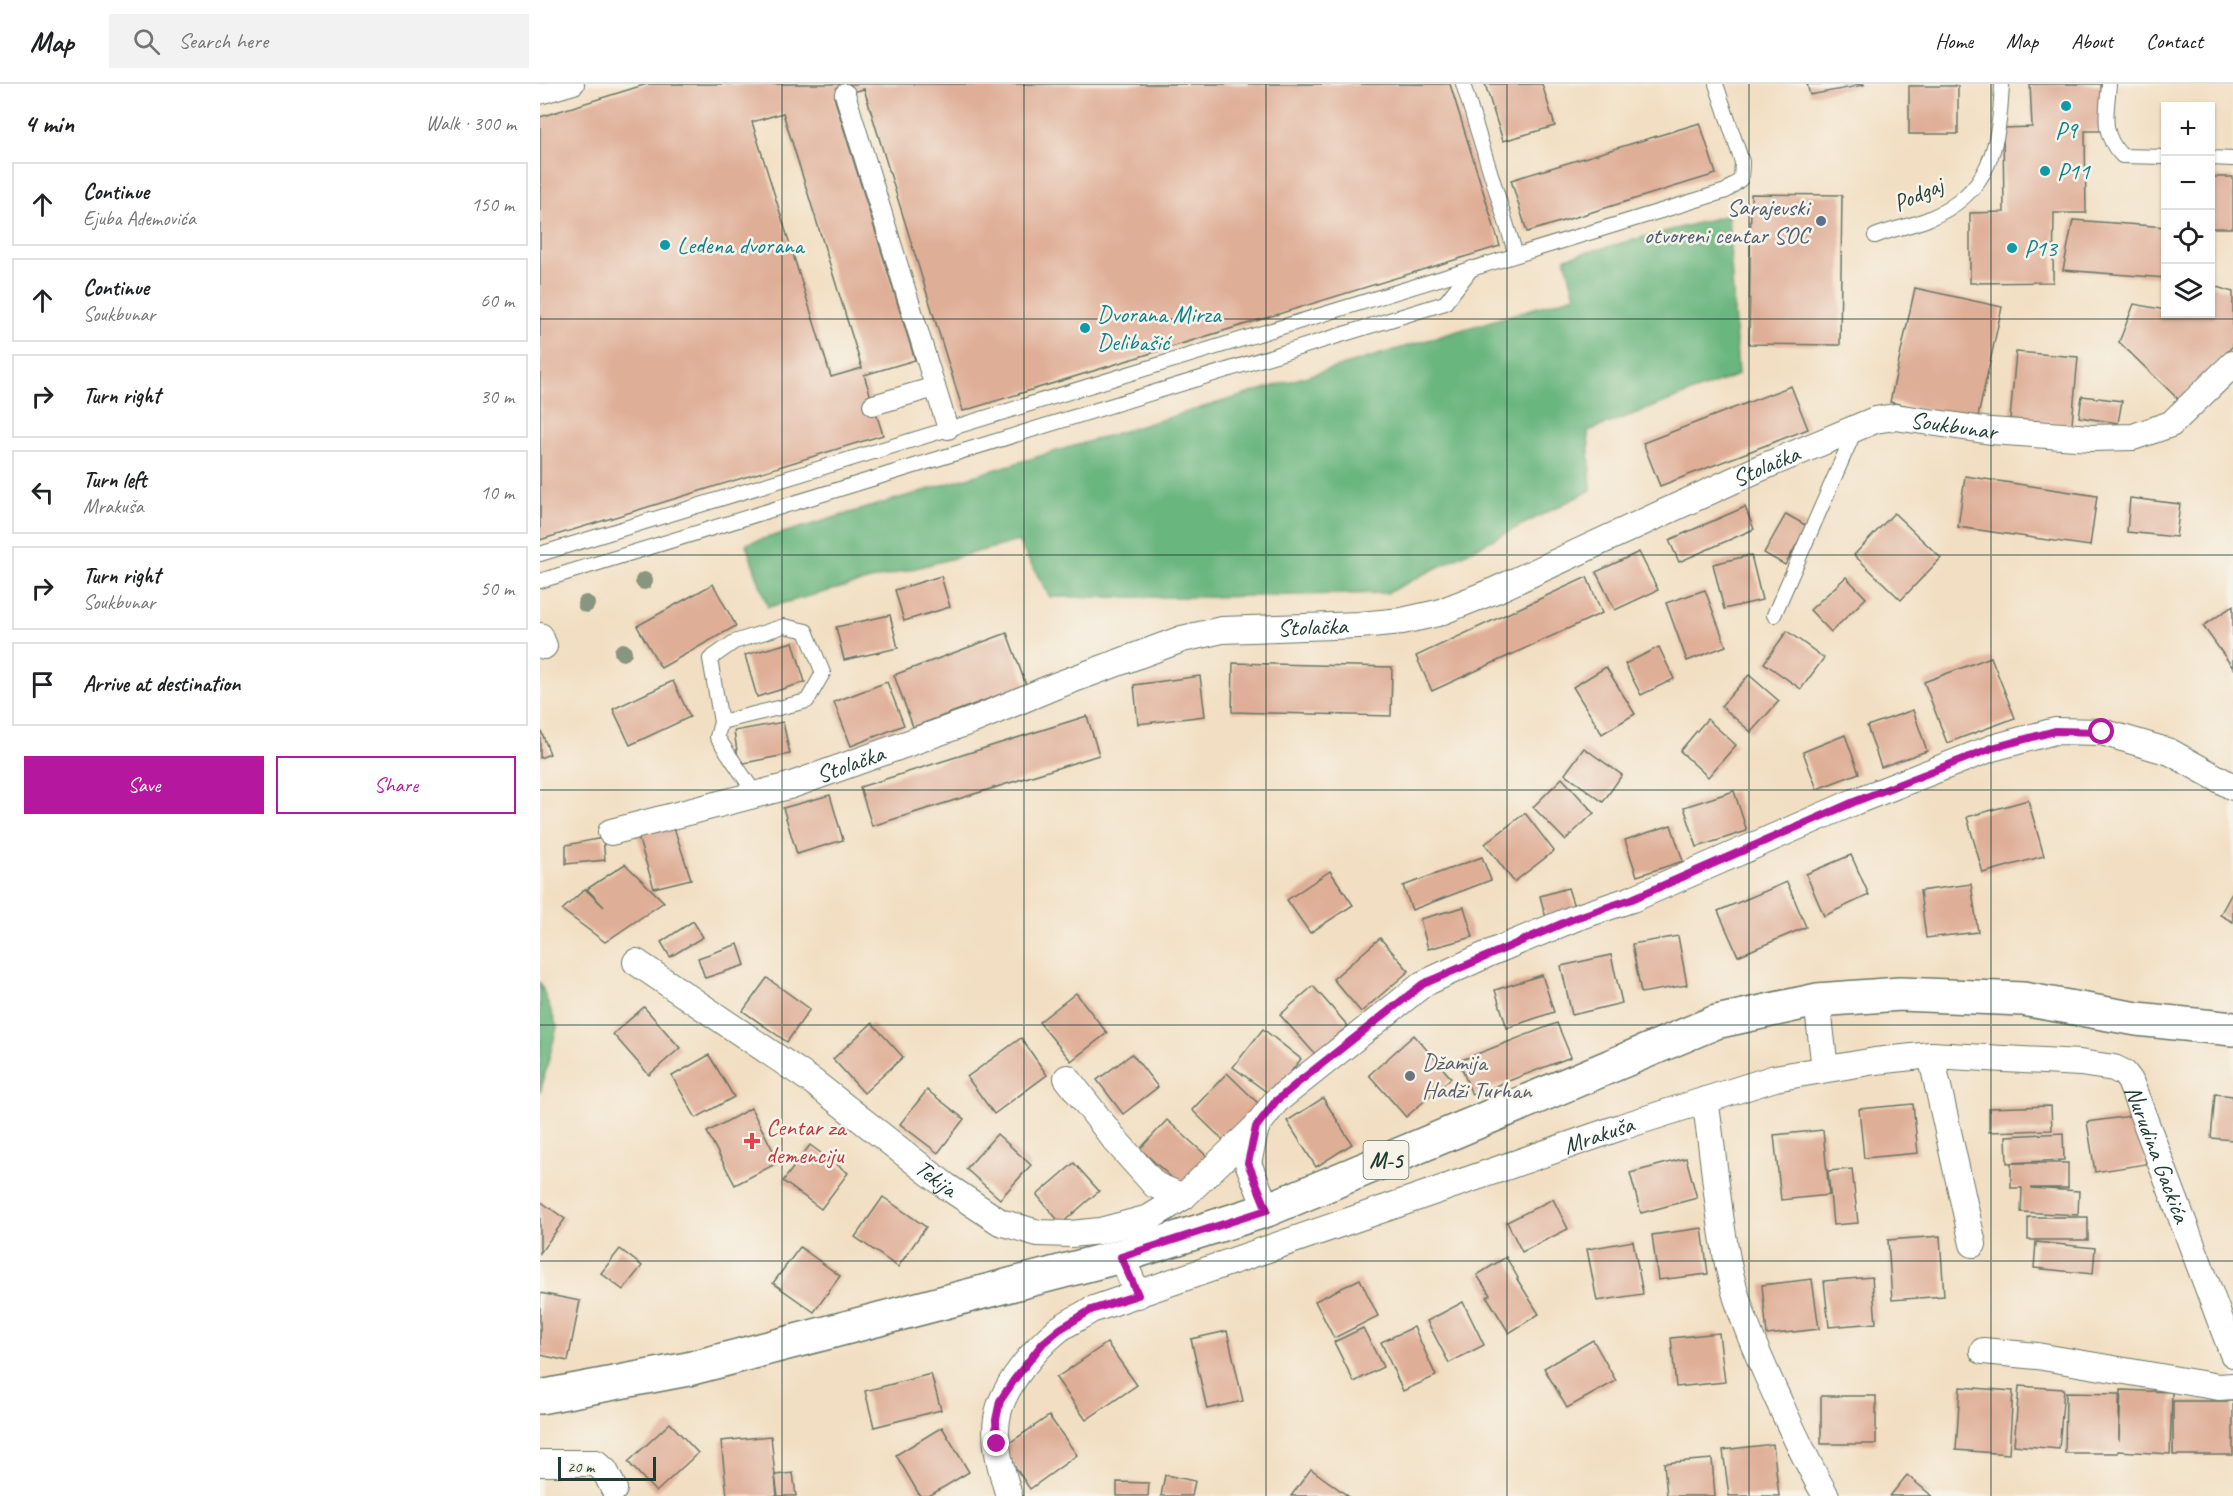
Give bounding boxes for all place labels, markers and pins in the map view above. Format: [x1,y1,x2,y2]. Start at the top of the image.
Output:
marker: P9 [2059,99,2073,113]
place label: P9 [2055,115,2079,145]
place label: P11 [2057,156,2091,186]
marker: P11 [2038,164,2052,178]
place label: Sarajevski otvoreni centar SOC [1644,192,1812,250]
marker: Sarajevski otvoreni centar SOC [1814,214,1828,228]
place label: Ledena dvorana [677,230,806,260]
place label: P13 [2024,233,2059,263]
marker: Ledena dvorana [658,238,672,252]
marker: P13 [2005,241,2019,255]
place label: Dvorana Mirza Delibašić [1097,299,1222,357]
marker: Dvorana Mirza Delibašić [1078,321,1092,335]
place label: Džamija Hadži Turhan [1422,1047,1533,1105]
marker: Džamija Hadži Turhan [1403,1069,1417,1083]
place label: Centar za demenciju [766,1112,848,1170]
marker: Centar za demenciju [743,1132,761,1150]

